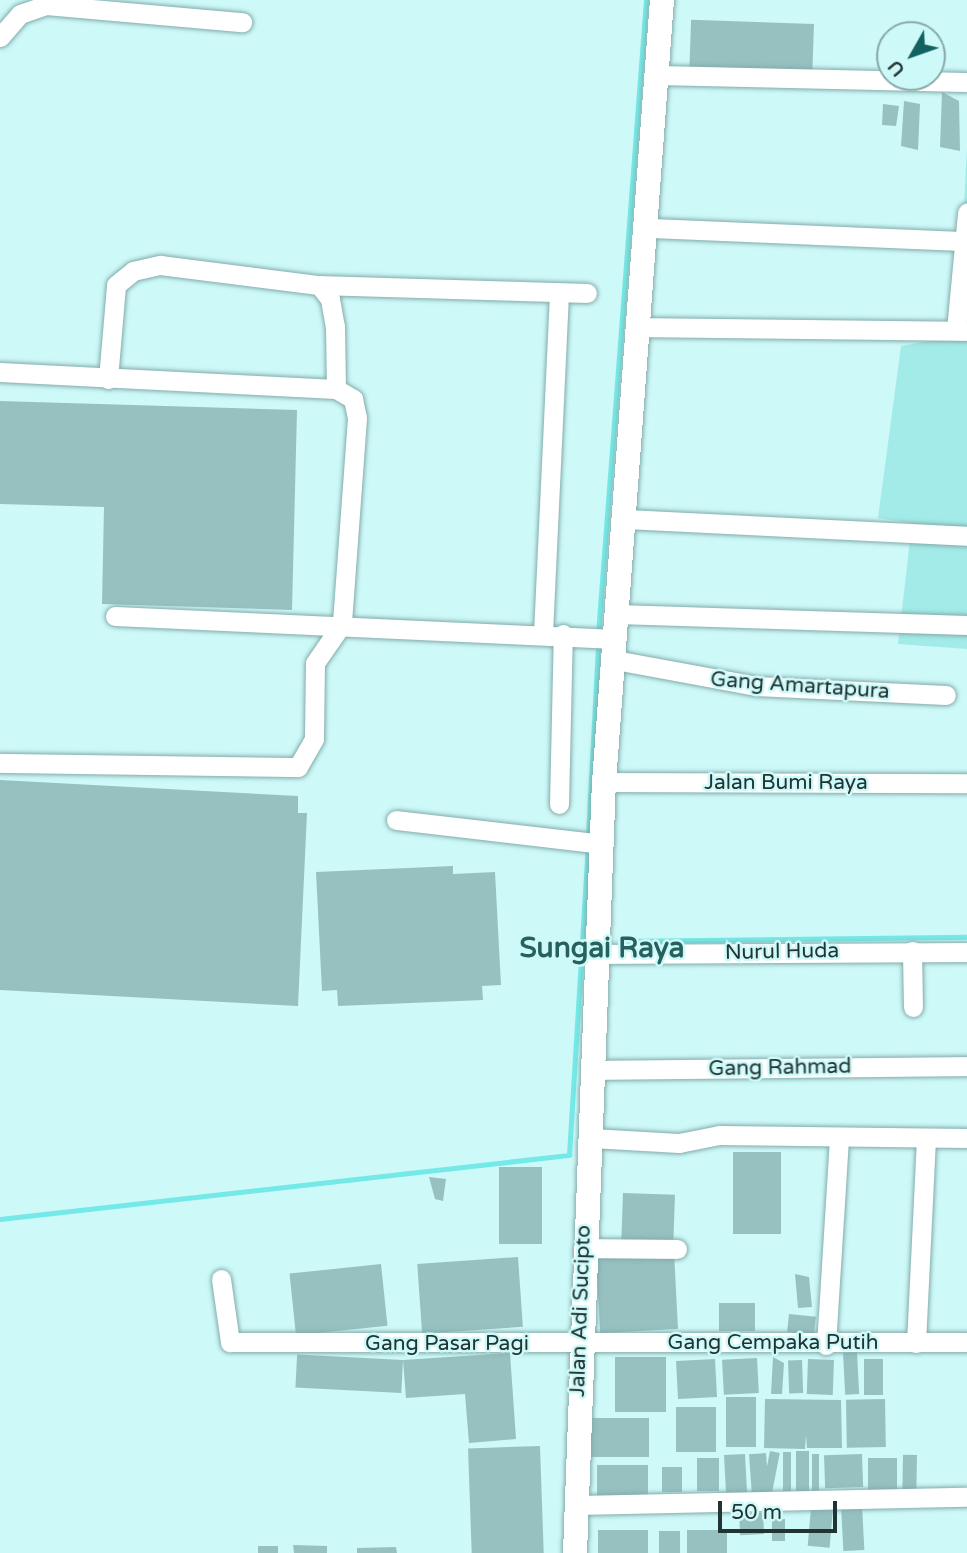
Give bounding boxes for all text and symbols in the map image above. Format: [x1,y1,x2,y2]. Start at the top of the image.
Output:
north arrow [876,21,946,91]
text: U [883,56,910,81]
street label: Gang Amartapura [710,667,890,705]
street label: Jalan Bumi Raya [704,770,868,796]
district label: Sungai Raya [520,931,684,965]
street label: Nurul Huda [725,938,839,966]
street label: Gang Rahmad [708,1054,852,1082]
street label: Jalan Adi Sucipto [565,1225,597,1397]
street label: Gang Cempaka Putih [668,1330,878,1356]
street label: Gang Pasar Pagi [365,1331,529,1357]
scale bar [722,1486,841,1530]
text: 50 m [731,1500,782,1525]

